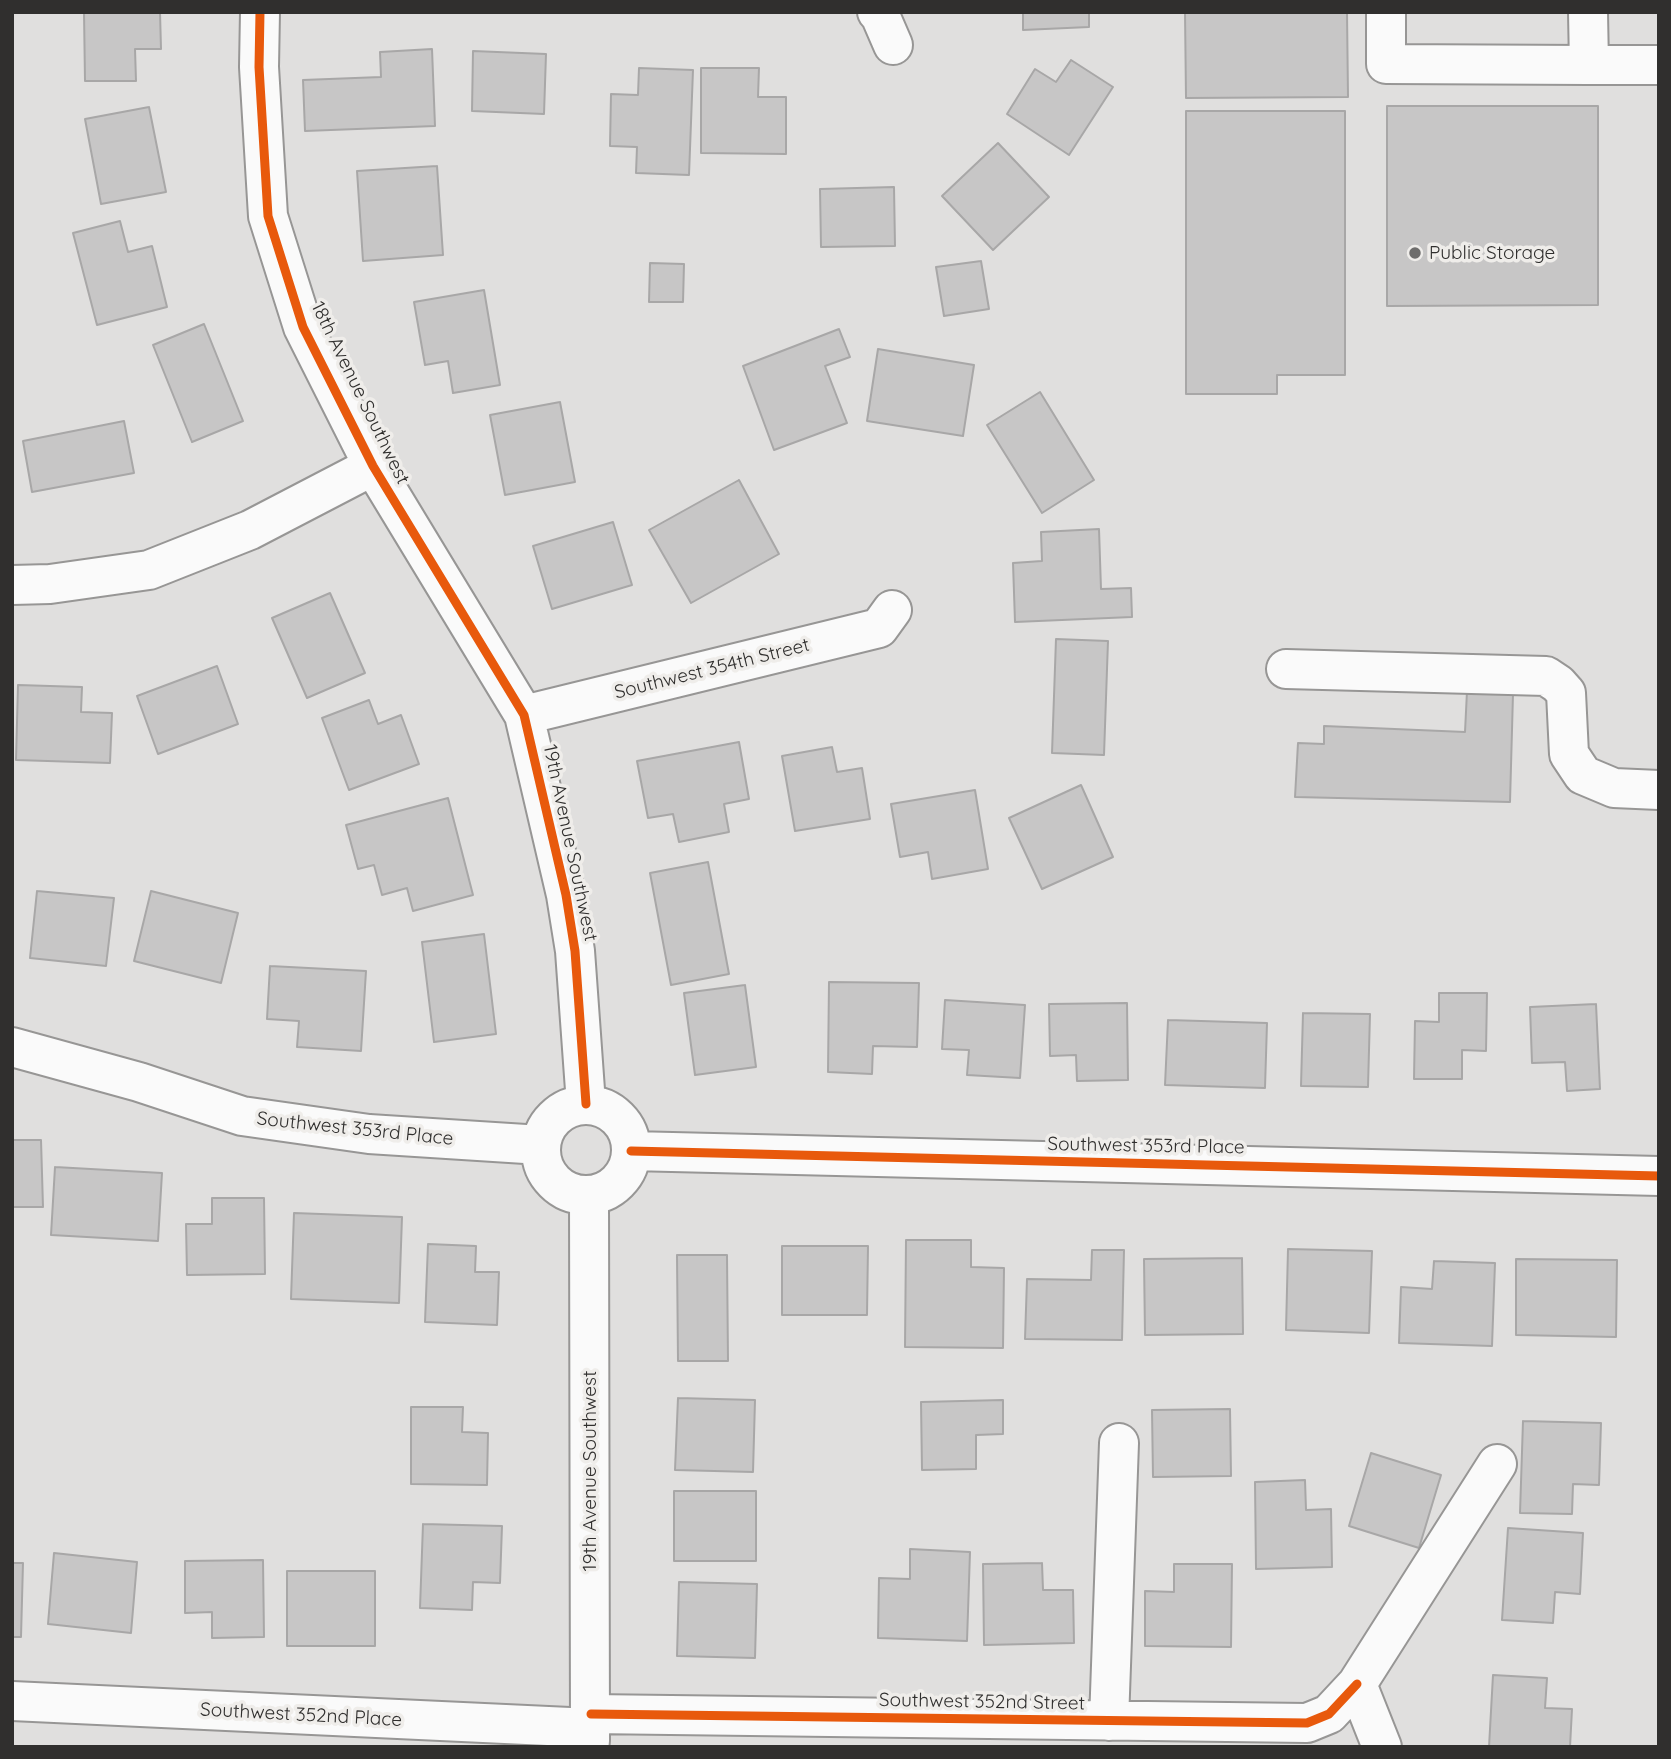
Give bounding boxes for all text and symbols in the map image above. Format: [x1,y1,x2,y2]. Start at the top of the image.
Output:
place label: Public Storage [1429,242,1555,264]
marker: Public Storage [1407,245,1423,261]
street label: 18th Avenue Southwest [306,298,414,488]
street label: Southwest 354th Street [612,634,812,704]
street label: 19th Avenue Southwest [538,742,602,944]
street label: Southwest 353rd Place [256,1107,454,1151]
street label: Southwest 353rd Place [1047,1133,1245,1159]
street label: 19th Avenue Southwest [579,1371,601,1571]
street label: Southwest 352nd Street [879,1689,1085,1715]
street label: Southwest 352nd Place [200,1698,402,1732]

